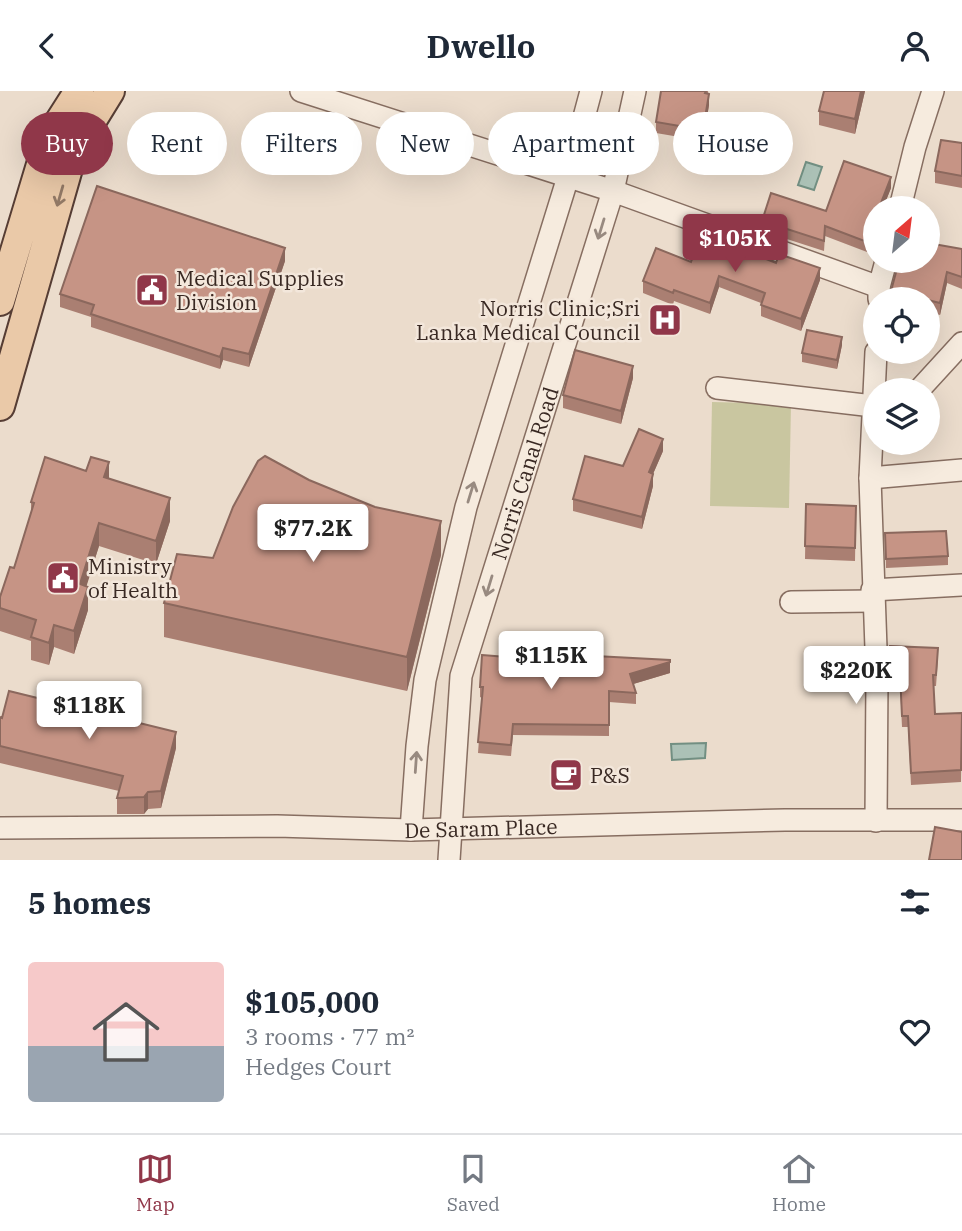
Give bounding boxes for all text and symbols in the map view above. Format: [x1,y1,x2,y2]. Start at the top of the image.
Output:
text: Dwello [427,25,535,67]
icon: back [28,27,66,65]
icon: person [896,27,934,65]
chip: Buy [21,112,113,175]
chip: Rent [127,112,227,175]
chip: Filters [241,112,362,175]
chip: New [376,112,474,175]
chip: Apartment [488,112,659,175]
chip: House [673,112,793,175]
one-way arrow [53,184,66,206]
north arrow [863,196,940,273]
map controls [863,196,940,455]
pin: $105K [686,215,784,274]
one-way arrow [594,217,607,239]
text: $105K [699,222,771,252]
place label: Medical Supplies Division [176,264,344,316]
public building icon: Medical Supplies Division [133,271,171,309]
button: locate [863,287,940,364]
place label: Norris Clinic;Sri Lanka Medical Council [416,294,640,346]
hospital icon: Norris Clinic;Sri Lanka Medical Council [646,301,684,339]
button: layers [863,378,940,455]
street label: Norris Canal Road [484,383,565,563]
one-way arrow [465,481,478,503]
pin: $77.2K [256,505,370,564]
text: $77.2K [273,512,353,542]
place label: Ministry of Health [88,552,178,604]
public building icon: Ministry of Health [44,559,82,597]
one-way arrow [482,575,495,597]
pin: $115K [502,631,600,691]
text: $115K [515,639,587,669]
pin: $220K [807,647,905,706]
text: $220K [820,654,892,684]
pin: $118K [40,681,138,741]
text: $118K [53,689,125,719]
one-way arrow [410,751,423,774]
cafe icon: P&S [547,756,585,794]
place label: P&S [590,761,630,789]
street label: De Saram Place [404,812,558,844]
text: 5 homes [28,883,151,922]
icon: filters [896,883,934,921]
text: $105,000 [245,982,379,1021]
icon: home [84,990,168,1074]
icon: heart [896,1013,934,1051]
text: 3 rooms · 77 m² [245,1021,415,1051]
text: Hedges Court [245,1051,391,1081]
tab: Map [136,1150,175,1216]
tab: Saved [447,1150,500,1216]
tab: Home [772,1150,826,1216]

